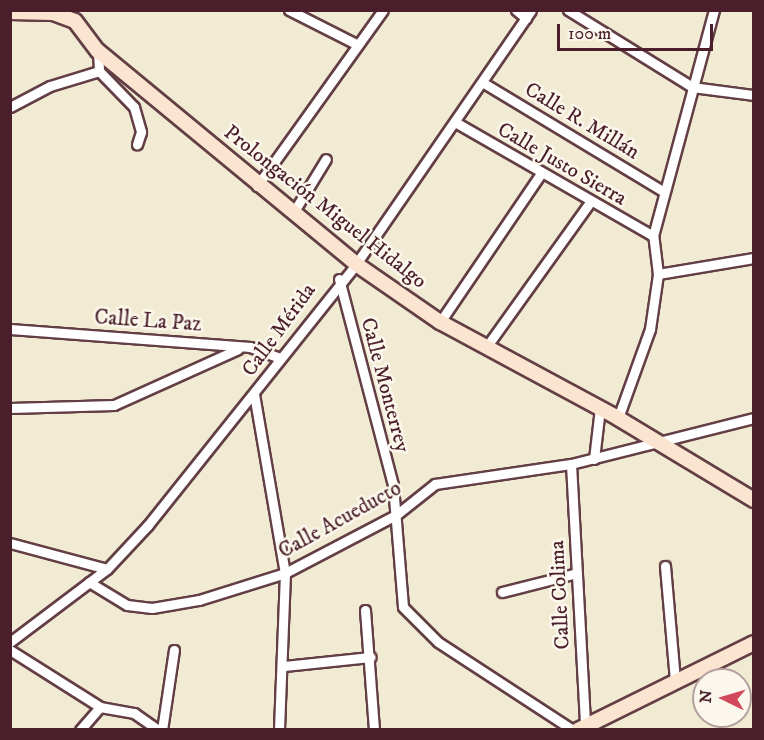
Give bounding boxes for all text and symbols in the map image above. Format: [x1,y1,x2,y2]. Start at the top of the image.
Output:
scale bar [560,12,716,50]
text: 100 m [568,23,611,45]
street label: Calle R. Millán [520,77,644,165]
street label: Calle Justo Sierra [493,117,631,211]
street label: Prolongación Miguel Hidalgo [219,120,431,294]
street label: Calle Mérida [237,279,321,381]
street label: Calle La Paz [94,305,202,337]
street label: Calle Monterrey [355,315,415,455]
street label: Calle Acueducto [274,476,406,564]
street label: Calle Colima [545,540,575,650]
north arrow [692,668,752,728]
text: N [696,689,717,704]

